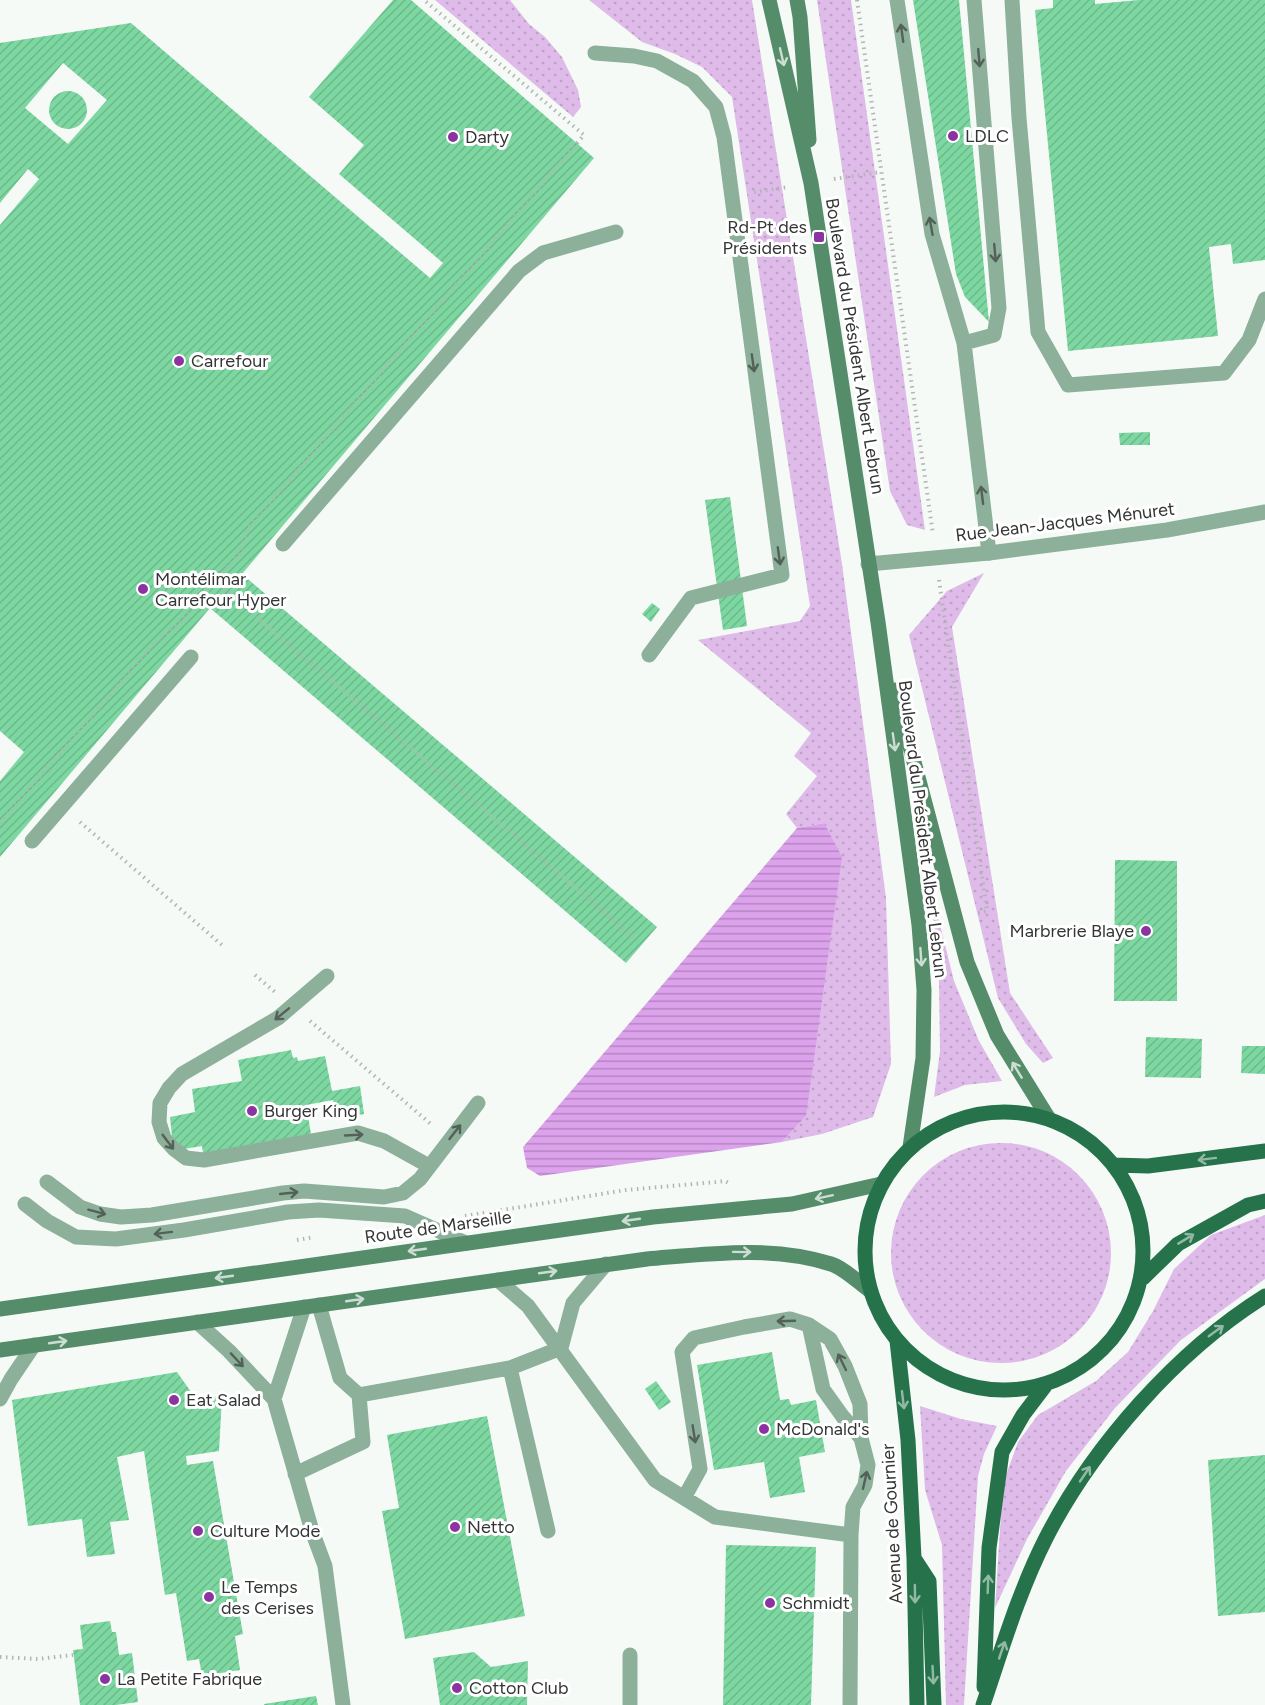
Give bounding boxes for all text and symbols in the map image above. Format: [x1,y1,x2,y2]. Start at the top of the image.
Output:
one-way arrow [896,24,907,44]
one-way arrow [777,47,789,66]
one-way arrow [973,48,984,68]
place label: LDLC [965,125,1009,147]
place label: Darty [465,126,509,148]
marker: LDLC [946,129,960,143]
marker: Darty [446,130,460,144]
street label: Boulevard du Président Albert Lebrun [821,196,889,496]
place label: Rd-Pt des Présidents [723,216,807,259]
one-way arrow [925,217,936,237]
marker: Rd-Pt des Présidents [812,230,826,244]
one-way arrow [990,242,1001,262]
place label: Carrefour [191,350,268,372]
one-way arrow [748,352,759,372]
marker: Carrefour [172,354,186,368]
one-way arrow [976,485,987,505]
street label: Rue Jean-Jacques Ménuret [954,498,1176,546]
one-way arrow [774,546,785,566]
place label: Montélimar Carrefour Hyper [155,568,286,611]
marker: Montélimar Carrefour Hyper [136,582,150,596]
street label: Boulevard du Président Albert Lebrun [894,679,952,979]
one-way arrow [889,732,900,752]
place label: Marbrerie Blaye [1009,920,1134,942]
marker: Marbrerie Blaye [1139,924,1153,938]
one-way arrow [916,946,927,966]
one-way arrow [274,1007,290,1020]
one-way arrow [1011,1062,1023,1079]
place label: Burger King [264,1100,358,1122]
marker: Burger King [245,1104,259,1118]
one-way arrow [449,1125,462,1141]
one-way arrow [344,1129,363,1140]
one-way arrow [162,1133,175,1149]
one-way arrow [1198,1154,1218,1165]
one-way arrow [279,1187,298,1198]
one-way arrow [815,1191,834,1203]
street label: Route de Marseille [363,1206,513,1248]
one-way arrow [87,1207,106,1218]
one-way arrow [621,1214,641,1225]
one-way arrow [154,1227,173,1238]
one-way arrow [1177,1233,1194,1245]
one-way arrow [407,1244,427,1255]
one-way arrow [731,1247,751,1258]
one-way arrow [538,1267,557,1278]
one-way arrow [214,1272,234,1283]
one-way arrow [345,1294,364,1305]
one-way arrow [777,1315,796,1327]
one-way arrow [1208,1325,1224,1337]
one-way arrow [48,1336,67,1347]
one-way arrow [230,1352,244,1367]
one-way arrow [836,1354,848,1372]
place label: Eat Salad [186,1389,261,1411]
one-way arrow [898,1389,909,1409]
marker: Eat Salad [167,1393,181,1407]
place label: McDonald's [776,1418,870,1440]
marker: McDonald's [757,1422,771,1436]
one-way arrow [689,1424,700,1443]
street label: Avenue de Gournier [877,1443,907,1605]
one-way arrow [1078,1465,1091,1482]
one-way arrow [860,1470,871,1490]
place label: Netto [467,1516,515,1538]
place label: Culture Mode [210,1520,320,1542]
marker: Netto [448,1520,462,1534]
marker: Culture Mode [191,1524,205,1538]
one-way arrow [982,1574,993,1594]
place label: Le Temps des Cerises [221,1576,314,1619]
one-way arrow [909,1584,920,1604]
marker: Le Temps des Cerises [202,1590,216,1604]
place label: Schmidt [782,1592,850,1614]
marker: Schmidt [763,1596,777,1610]
one-way arrow [997,1641,1008,1660]
one-way arrow [927,1664,938,1684]
place label: La Petite Fabrique [117,1668,262,1690]
marker: La Petite Fabrique [98,1672,112,1686]
place label: Cotton Club [469,1677,568,1699]
marker: Cotton Club [450,1681,464,1695]

